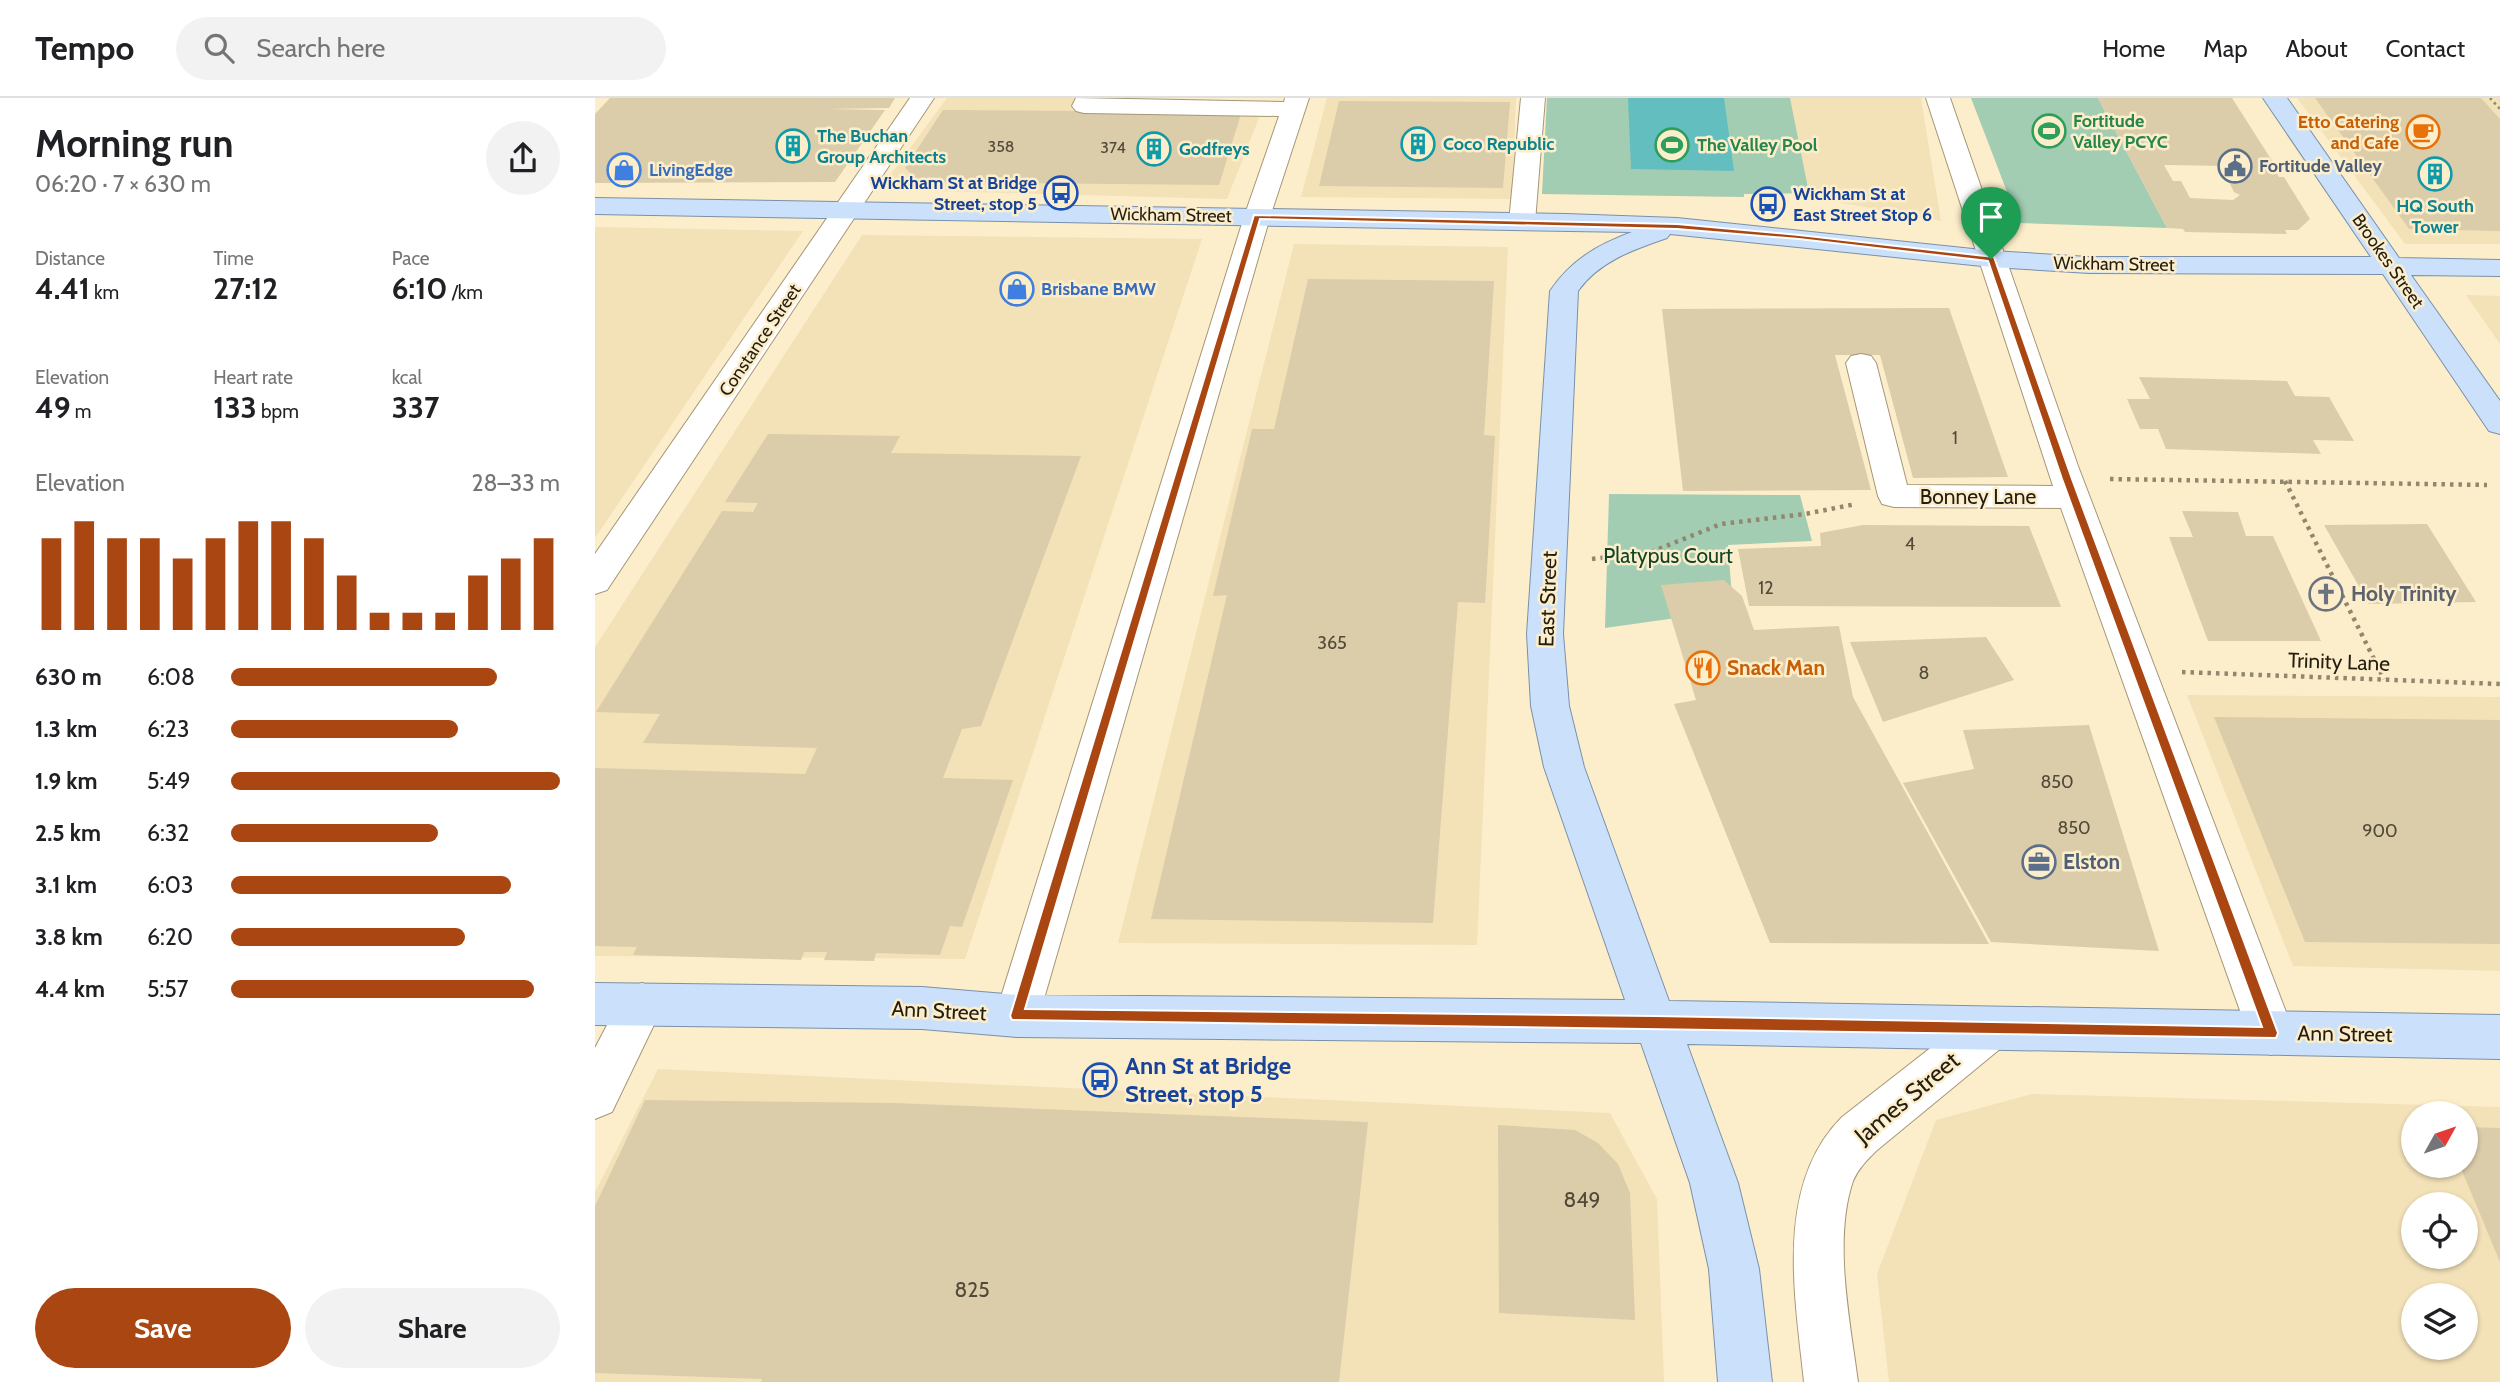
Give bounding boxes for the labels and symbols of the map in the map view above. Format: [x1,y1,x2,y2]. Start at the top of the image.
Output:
place label: Fortitude Valley PCYC [2073,110,2168,153]
place label: Etto Catering and Cafe [2298,111,2399,154]
sports icon: Fortitude Valley PCYC [2030,112,2068,150]
cafe icon: Etto Catering and Cafe [2404,113,2442,151]
place label: The Buchan Group Architects [817,125,946,168]
building icon: Coco Republic [1399,125,1437,163]
sports icon: The Valley Pool [1653,126,1691,164]
building icon: The Buchan Group Architects [774,127,812,165]
building icon: Godfreys [1135,130,1173,168]
place label: Coco Republic [1443,133,1554,155]
place label: The Valley Pool [1697,134,1818,156]
house number: 358 [987,137,1015,156]
house number: 374 [1100,138,1126,157]
place label: Godfreys [1179,138,1250,160]
public building icon: Fortitude Valley [2216,147,2254,185]
shop icon: LivingEdge [605,151,643,189]
place label: Fortitude Valley [2259,155,2382,177]
building icon: HQ South Tower [2416,155,2454,193]
place label: LivingEdge [649,159,733,181]
place label: Wickham St at Bridge Street, stop 5 [870,172,1037,215]
bus stop icon: Wickham St at Bridge Street, stop 5 [1042,174,1080,212]
place label: Wickham St at East Street Stop 6 [1793,183,1932,226]
bus stop icon: Wickham St at East Street Stop 6 [1749,185,1787,223]
pin [1961,187,2021,259]
place label: HQ South Tower [2396,195,2474,238]
street label: Wickham Street [1110,203,1232,227]
street label: Brookes Street [2347,209,2429,313]
street label: Wickham Street [2053,252,2175,276]
shop icon: Brisbane BMW [998,270,1036,308]
place label: Brisbane BMW [1041,278,1156,300]
street label: Constance Street [714,280,806,400]
house number: 1 [1952,427,1958,449]
street label: Bonney Lane [1920,484,2037,509]
house number: 4 [1905,533,1915,555]
park label: Platypus Court [1603,543,1733,568]
street label: East Street [1533,550,1562,647]
church icon: Holy Trinity [2307,575,2345,613]
house number: 12 [1758,577,1774,599]
place label: Holy Trinity [2351,581,2457,606]
house number: 365 [1317,632,1347,654]
street label: Trinity Lane [2288,647,2391,676]
restaurant icon: Snack Man [1684,649,1722,687]
place label: Snack Man [1727,655,1825,680]
house number: 8 [1919,662,1929,684]
house number: 850 [2040,771,2074,793]
house number: 850 [2057,817,2091,839]
house number: 900 [2362,820,2398,842]
office icon: Elston [2020,843,2058,881]
place label: Elston [2063,849,2120,874]
street label: Ann Street [891,996,987,1025]
street label: Ann Street [2297,1020,2393,1047]
street label: James Street [1848,1045,1965,1150]
place label: Ann St at Bridge Street, stop 5 [1125,1051,1291,1108]
bus stop icon: Ann St at Bridge Street, stop 5 [1081,1061,1119,1099]
north arrow [2401,1101,2478,1178]
house number: 849 [1564,1187,1600,1212]
house number: 825 [954,1277,990,1302]

